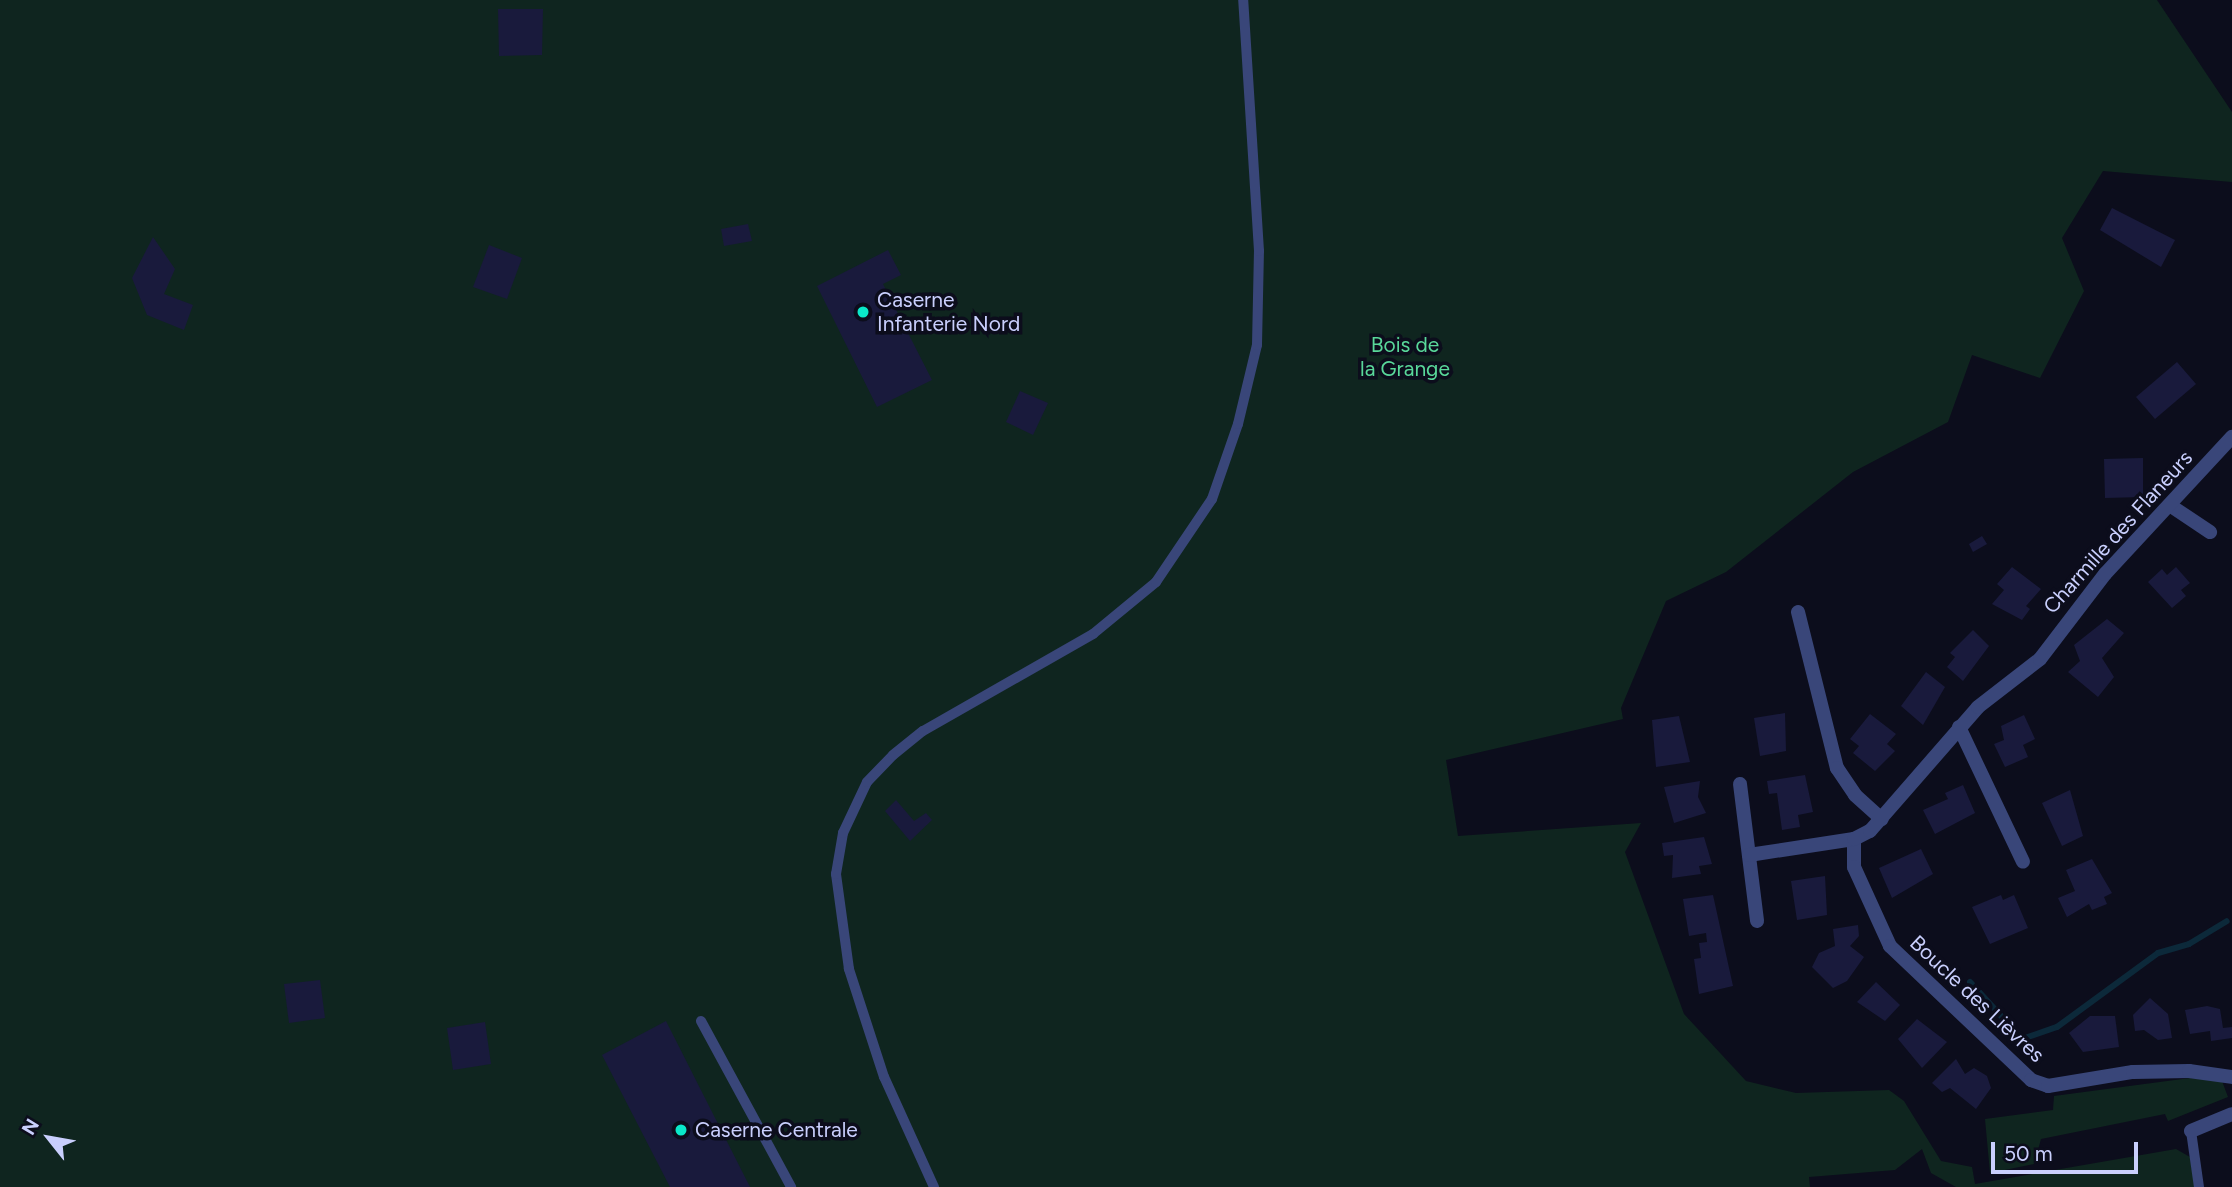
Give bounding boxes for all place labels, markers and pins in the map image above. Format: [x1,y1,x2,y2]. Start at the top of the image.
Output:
place label: Caserne Infanterie Nord [877,287,1020,337]
marker: Caserne Infanterie Nord [855,304,871,320]
place label: Caserne Centrale [695,1117,858,1143]
marker: Caserne Centrale [673,1122,689,1138]

